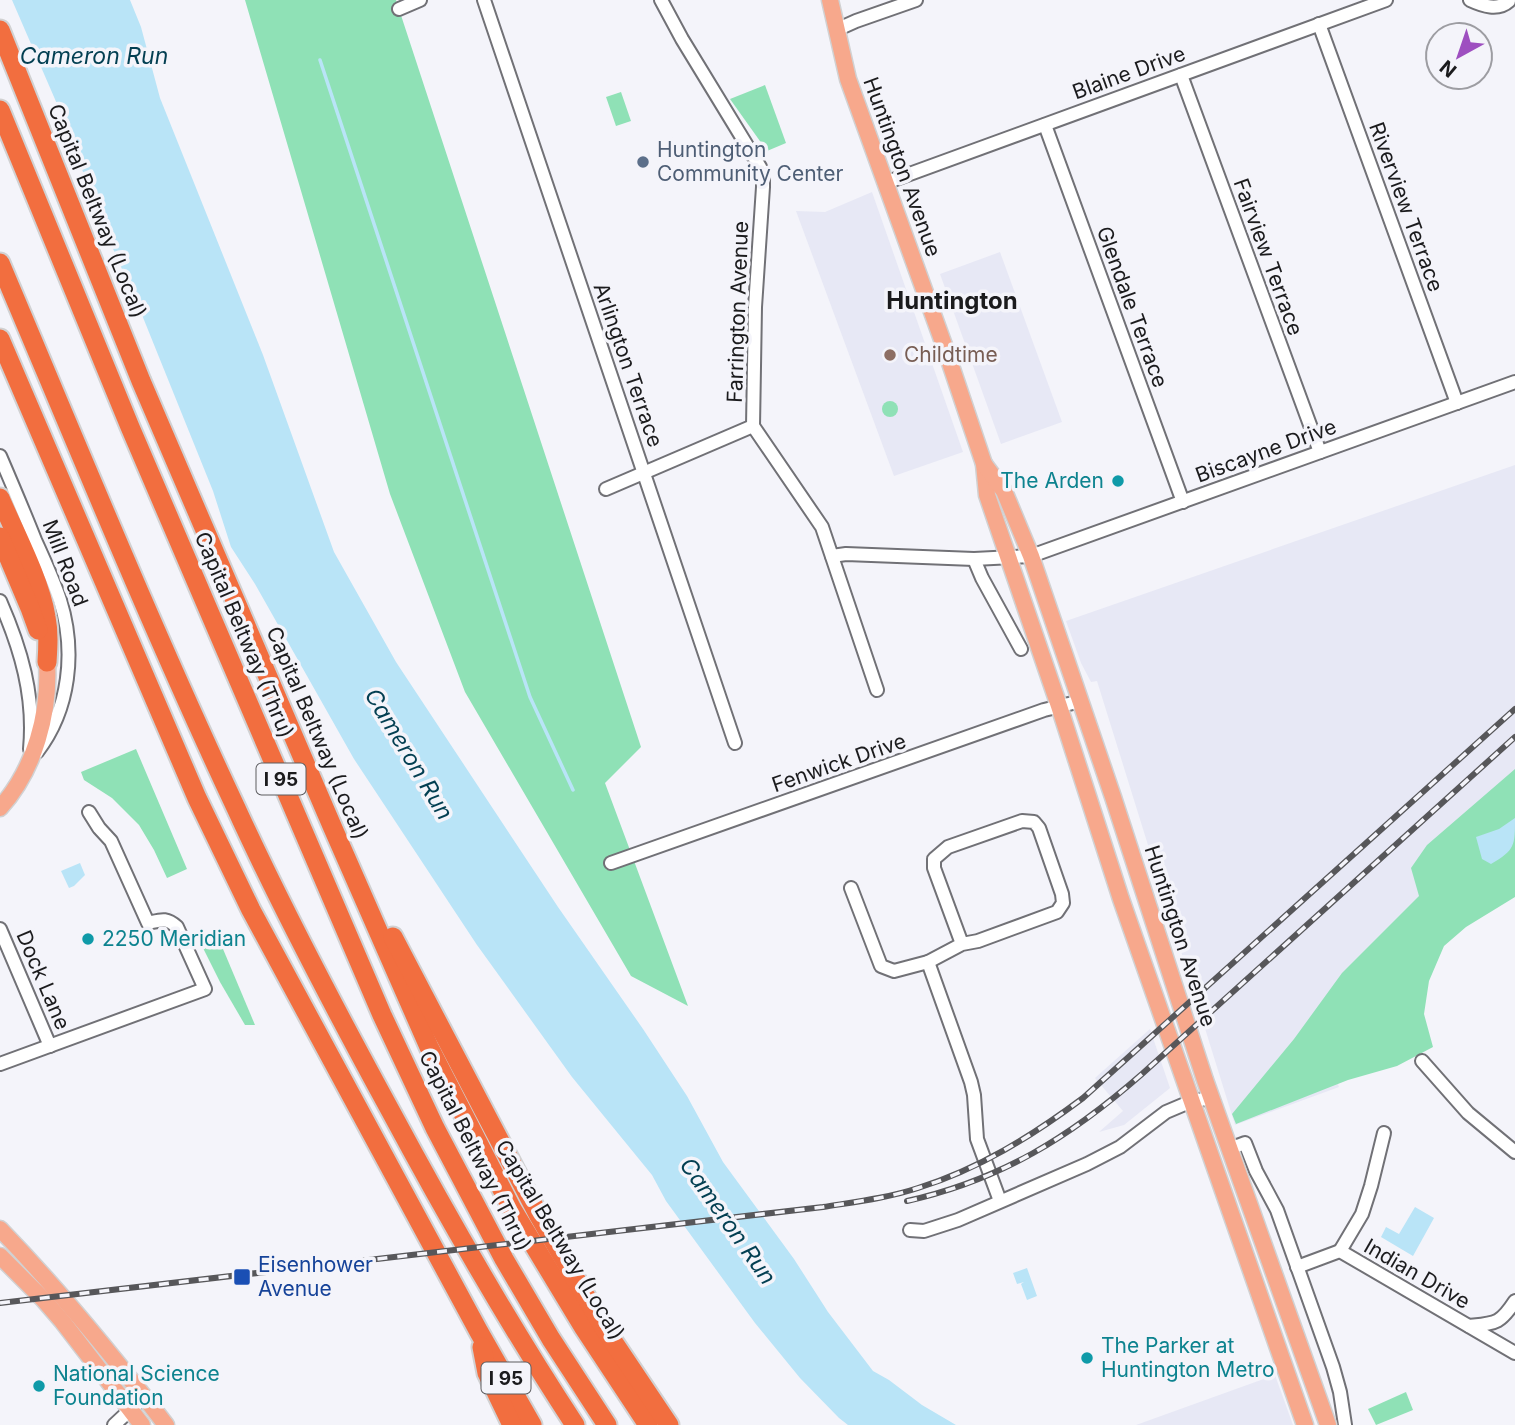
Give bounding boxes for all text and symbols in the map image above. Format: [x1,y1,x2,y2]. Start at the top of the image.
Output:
north arrow [1424,21,1494,91]
street label: Blaine Drive [1069,41,1189,105]
water label: Cameron Run [20,42,168,70]
text: N [1435,55,1461,82]
street label: Huntington Avenue [858,74,947,260]
street label: Capital Beltway (Local) [43,100,152,321]
street label: Riverview Terrace [1364,119,1449,295]
place label: Huntington Community Center [657,137,844,186]
marker: Huntington Community Center [635,154,651,170]
street label: Fairview Terrace [1228,175,1308,339]
street label: Farrington Avenue [722,221,753,403]
street label: Glendale Terrace [1092,223,1173,391]
street label: Arlington Terrace [589,279,668,450]
district label: Huntington [886,286,1018,315]
place label: Childtime [904,342,998,367]
marker: Childtime [882,347,898,363]
street label: Biscayne Drive [1192,413,1340,488]
place label: The Arden [1000,468,1104,493]
marker: The Arden [1110,473,1126,489]
street label: Mill Road [38,516,93,610]
street label: Capital Beltway (Thru) [190,528,299,742]
street label: Capital Beltway (Local) [261,623,374,843]
water label: Cameron Run [359,683,459,825]
street label: Fenwick Drive [769,728,909,797]
road number: I 95 [256,764,306,794]
street label: Huntington Avenue [1139,842,1222,1030]
street label: Dock Lane [11,926,76,1033]
place label: 2250 Meridian [102,926,246,951]
marker: 2250 Meridian [80,931,96,947]
street label: Capital Beltway (Thru) [414,1046,537,1255]
street label: Capital Beltway (Local) [491,1135,630,1344]
water label: Cameron Run [674,1152,782,1290]
street label: Indian Drive [1360,1233,1475,1314]
place label: Eisenhower Avenue [258,1252,373,1301]
marker: Eisenhower Avenue [232,1267,252,1287]
place label: The Parker at Huntington Metro [1101,1333,1274,1382]
marker: The Parker at Huntington Metro [1079,1350,1095,1366]
place label: National Science Foundation [53,1361,220,1410]
road number: I 95 [482,1362,530,1394]
marker: National Science Foundation [31,1378,47,1394]

